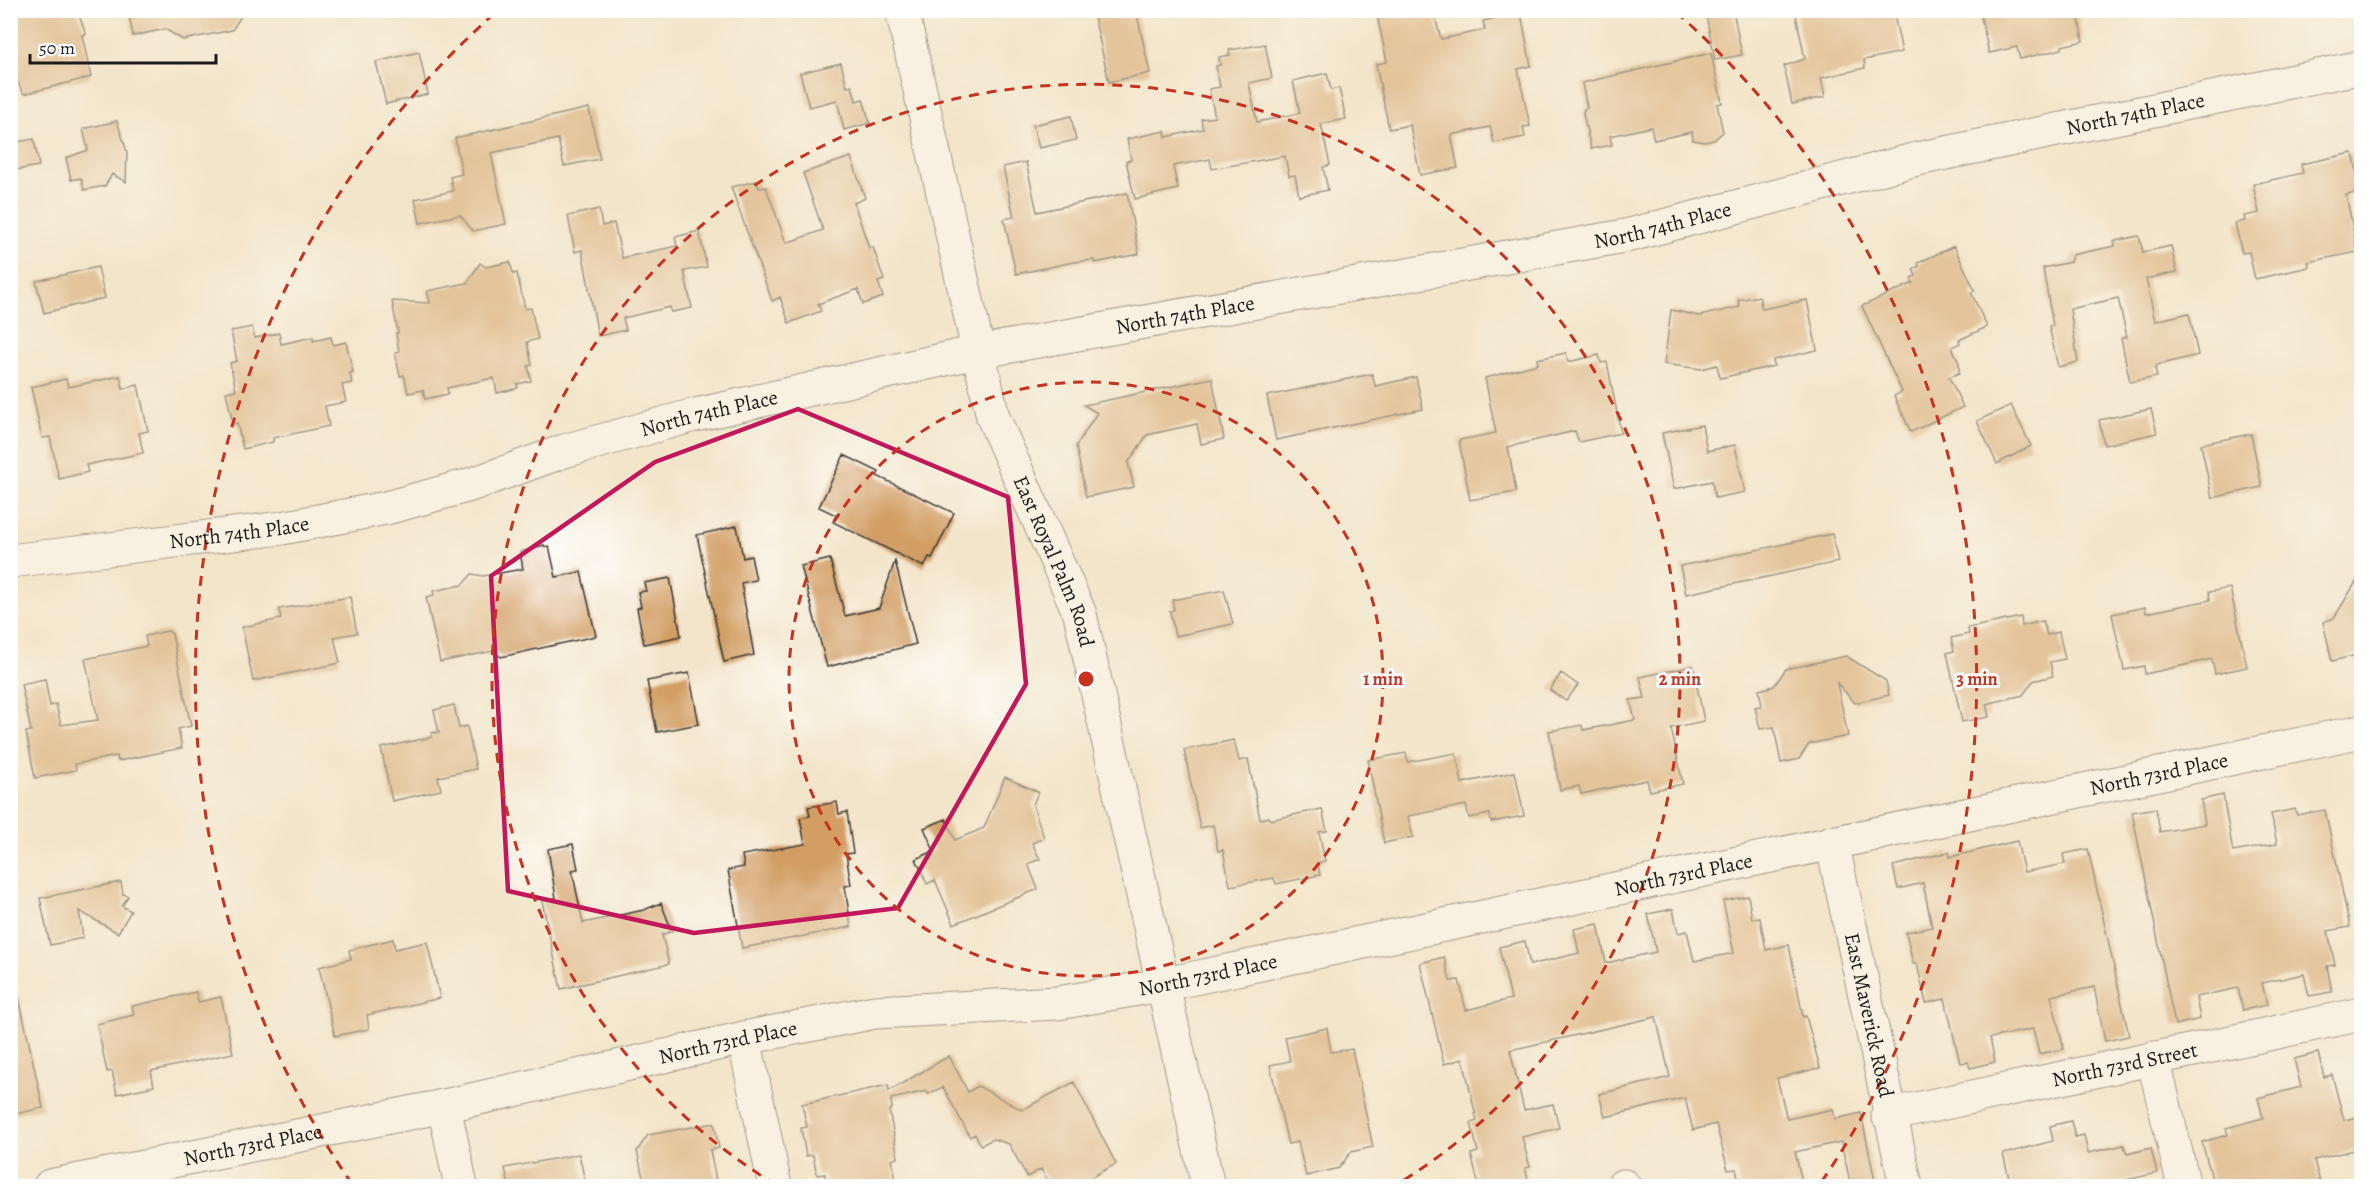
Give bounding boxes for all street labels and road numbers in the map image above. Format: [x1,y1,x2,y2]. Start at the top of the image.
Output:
street label: North 74th Place [2064,86,2207,142]
street label: North 74th Place [1592,195,1734,255]
street label: North 74th Place [1113,289,1257,341]
street label: North 74th Place [637,383,781,443]
street label: East Royal Palm Road [1007,471,1101,650]
street label: North 74th Place [168,509,312,556]
street label: North 73rd Place [2087,746,2231,802]
street label: North 73rd Place [1612,846,1755,903]
street label: East Maverick Road [1838,930,1901,1101]
street label: North 73rd Place [1136,947,1280,1003]
street label: North 73rd Place [656,1014,800,1071]
street label: North 73rd Street [2049,1035,2200,1094]
street label: North 73rd Place [181,1117,325,1173]

